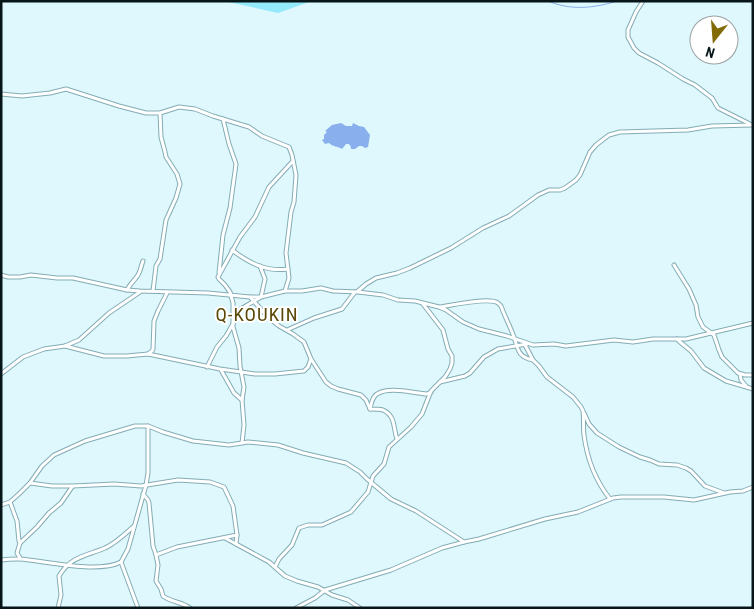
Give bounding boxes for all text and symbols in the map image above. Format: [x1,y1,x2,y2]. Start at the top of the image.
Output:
north arrow [689,15,739,65]
text: N [704,44,717,61]
district label: Q-KOUKIN [215,303,299,326]

